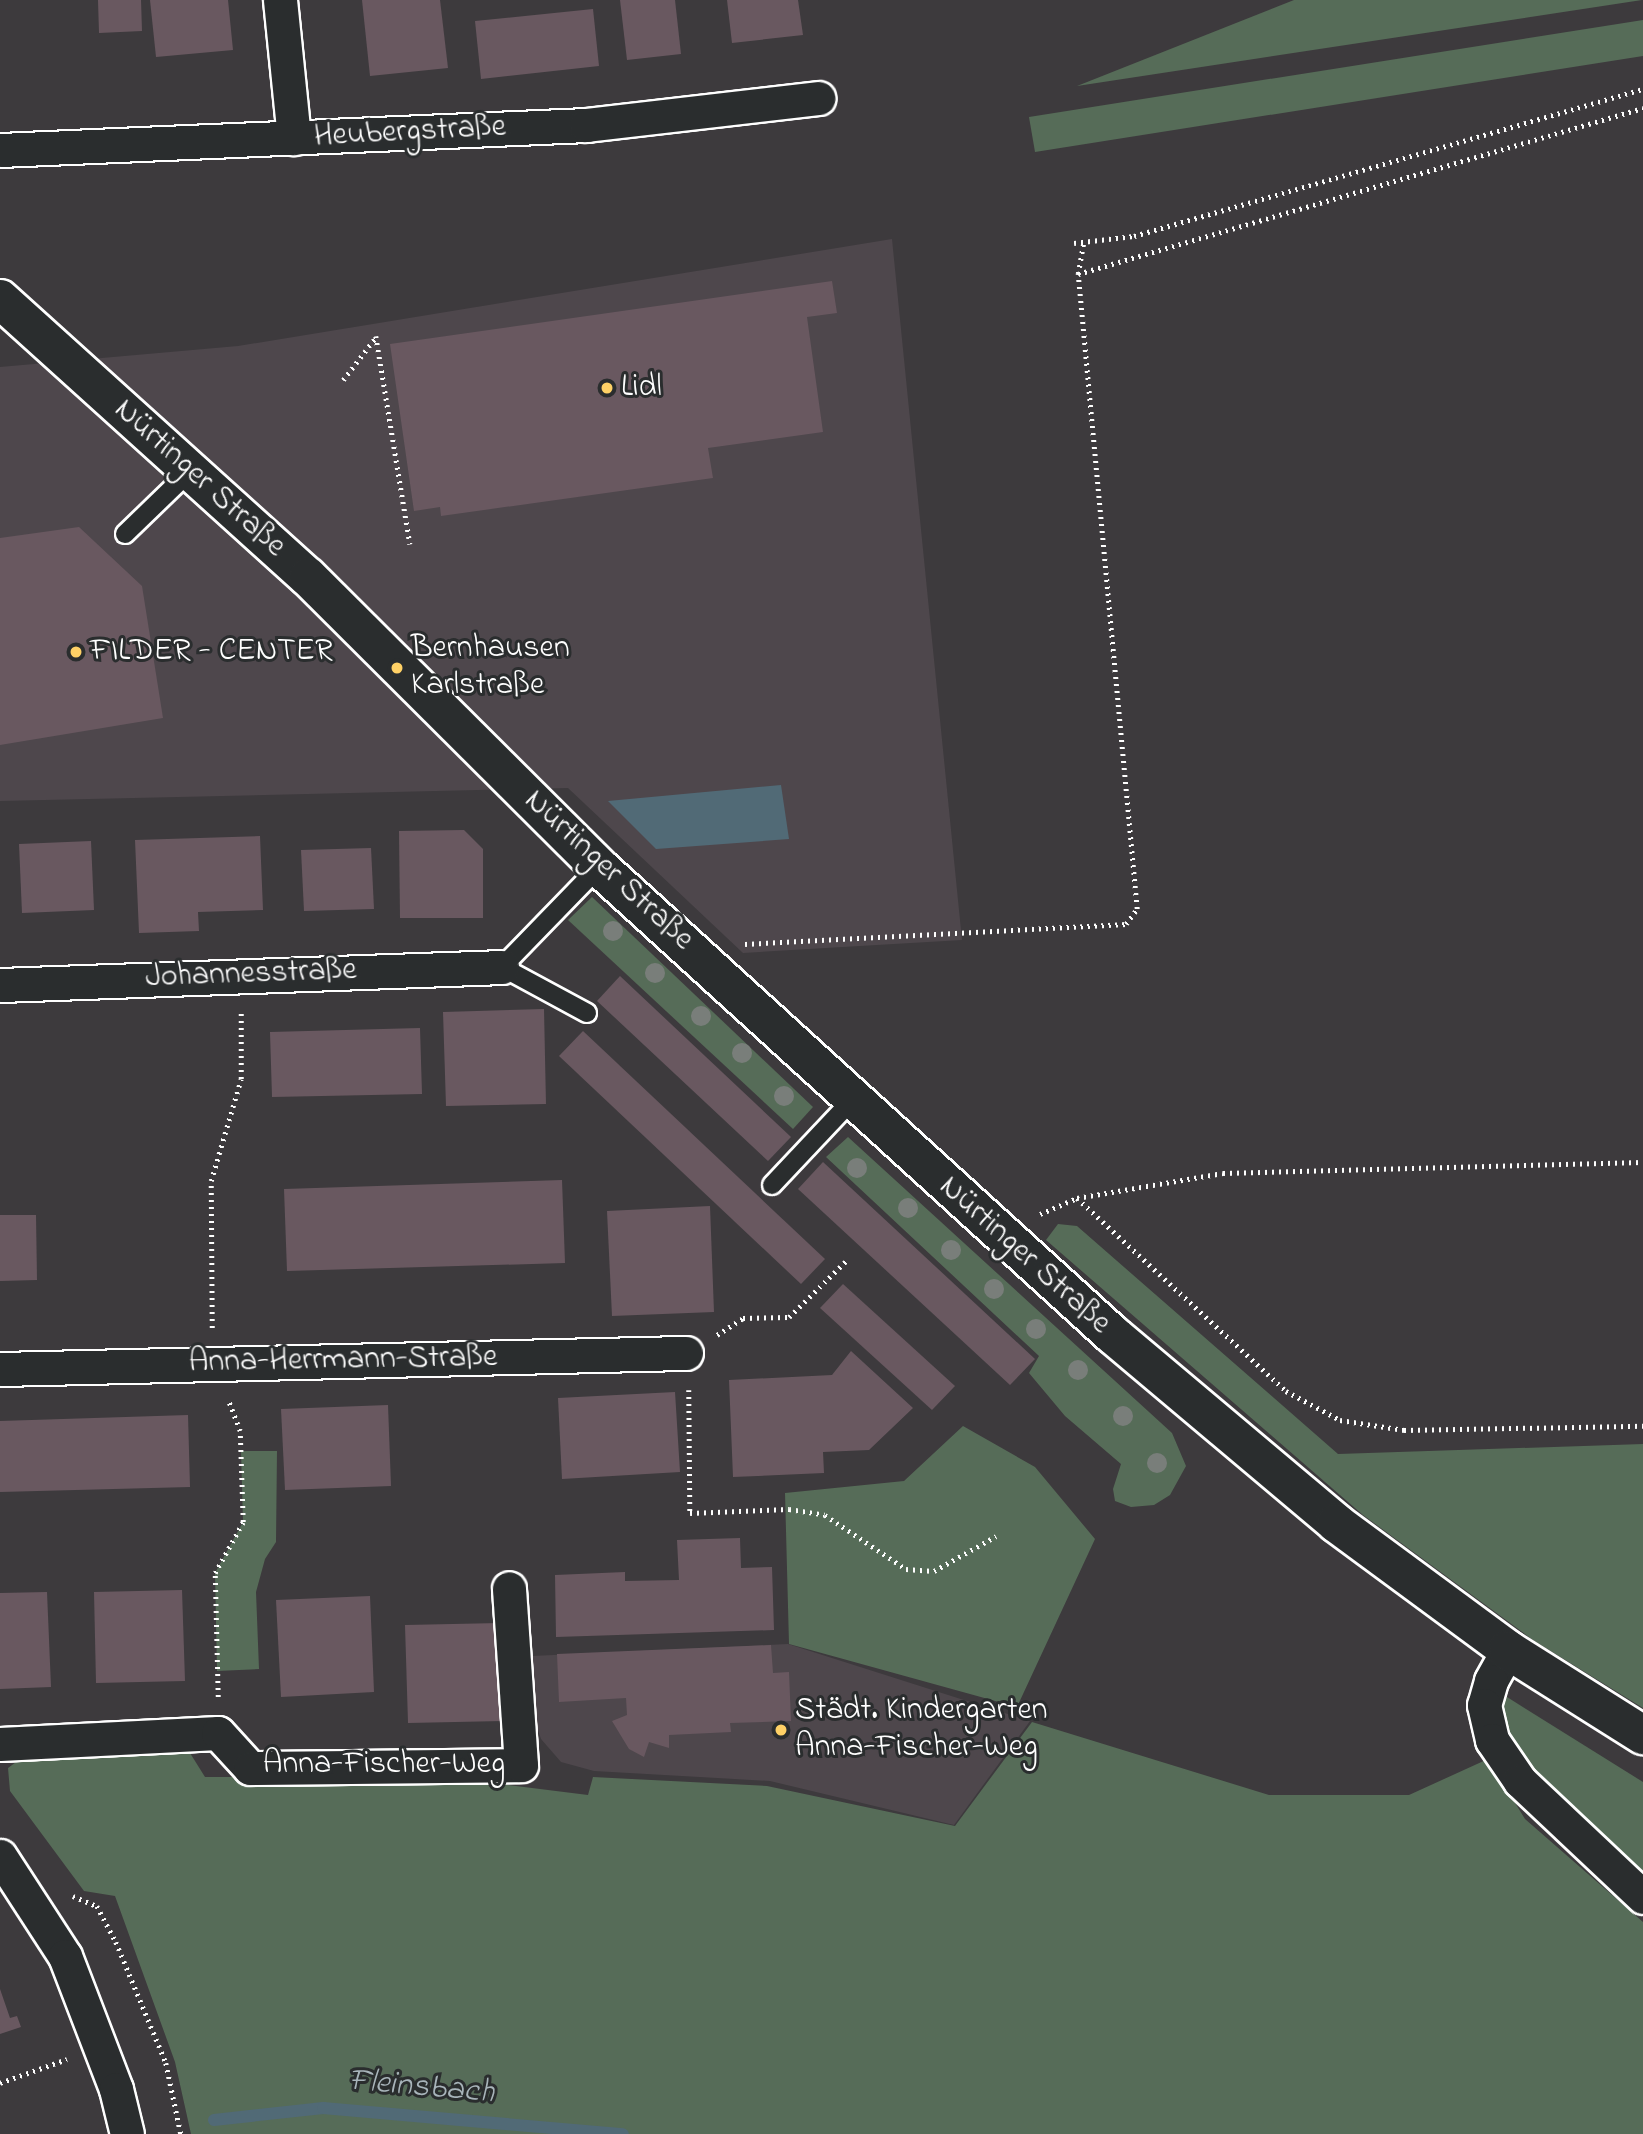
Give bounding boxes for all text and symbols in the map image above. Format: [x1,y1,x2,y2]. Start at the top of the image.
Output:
street label: Heubergstraße [313,109,507,157]
place label: Lidl [621,369,662,407]
marker: Lidl [599,380,615,396]
street label: Nürtinger Straße [105,392,293,566]
place label: Bernhausen Karlstraße [411,631,570,706]
place label: FILDER - CENTER [90,633,333,671]
marker: FILDER - CENTER [68,644,84,660]
marker: Bernhausen Karlstraße [389,660,405,676]
street label: Nürtinger Straße [515,783,701,959]
street label: Johannesstraße [145,952,357,998]
street label: Nürtinger Straße [930,1169,1118,1343]
street label: Anna-Herrmann-Straße [188,1339,498,1383]
place label: Städt. Kindergarten Anna-Fischer-Weg [795,1693,1048,1768]
marker: Städt. Kindergarten Anna-Fischer-Weg [773,1722,789,1738]
street label: Anna-Fischer-Weg [263,1746,505,1784]
water label: Fleinsbach [346,2062,496,2114]

